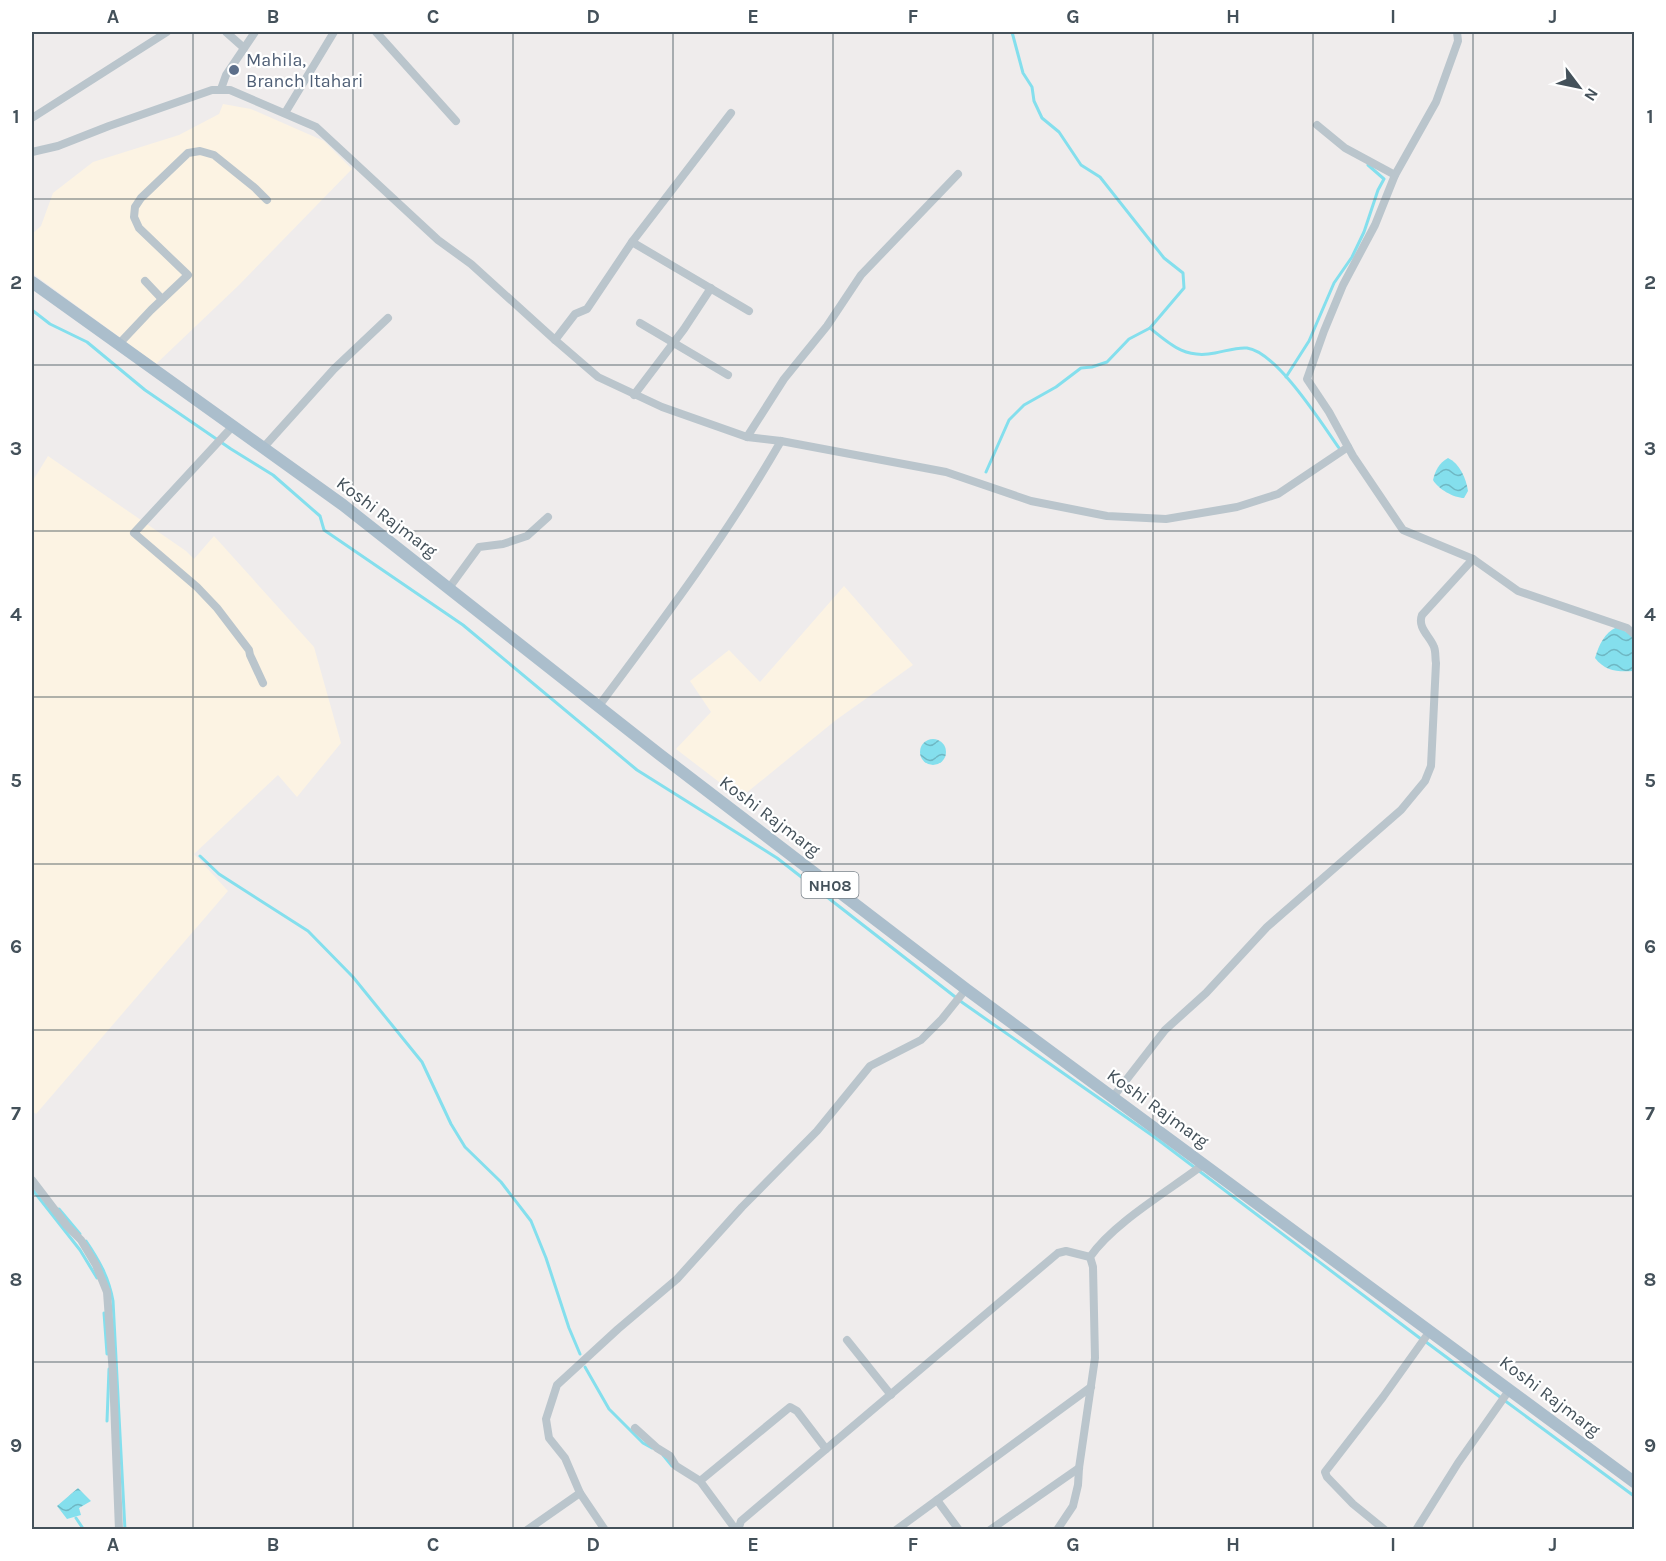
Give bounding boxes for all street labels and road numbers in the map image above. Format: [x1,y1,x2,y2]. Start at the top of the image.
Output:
street label: Koshi Rajmarg [332,472,442,562]
street label: Koshi Rajmarg [715,771,825,861]
road number: NH08 [802,872,858,898]
street label: Koshi Rajmarg [1103,1064,1213,1152]
street label: Koshi Rajmarg [1495,1351,1605,1441]

